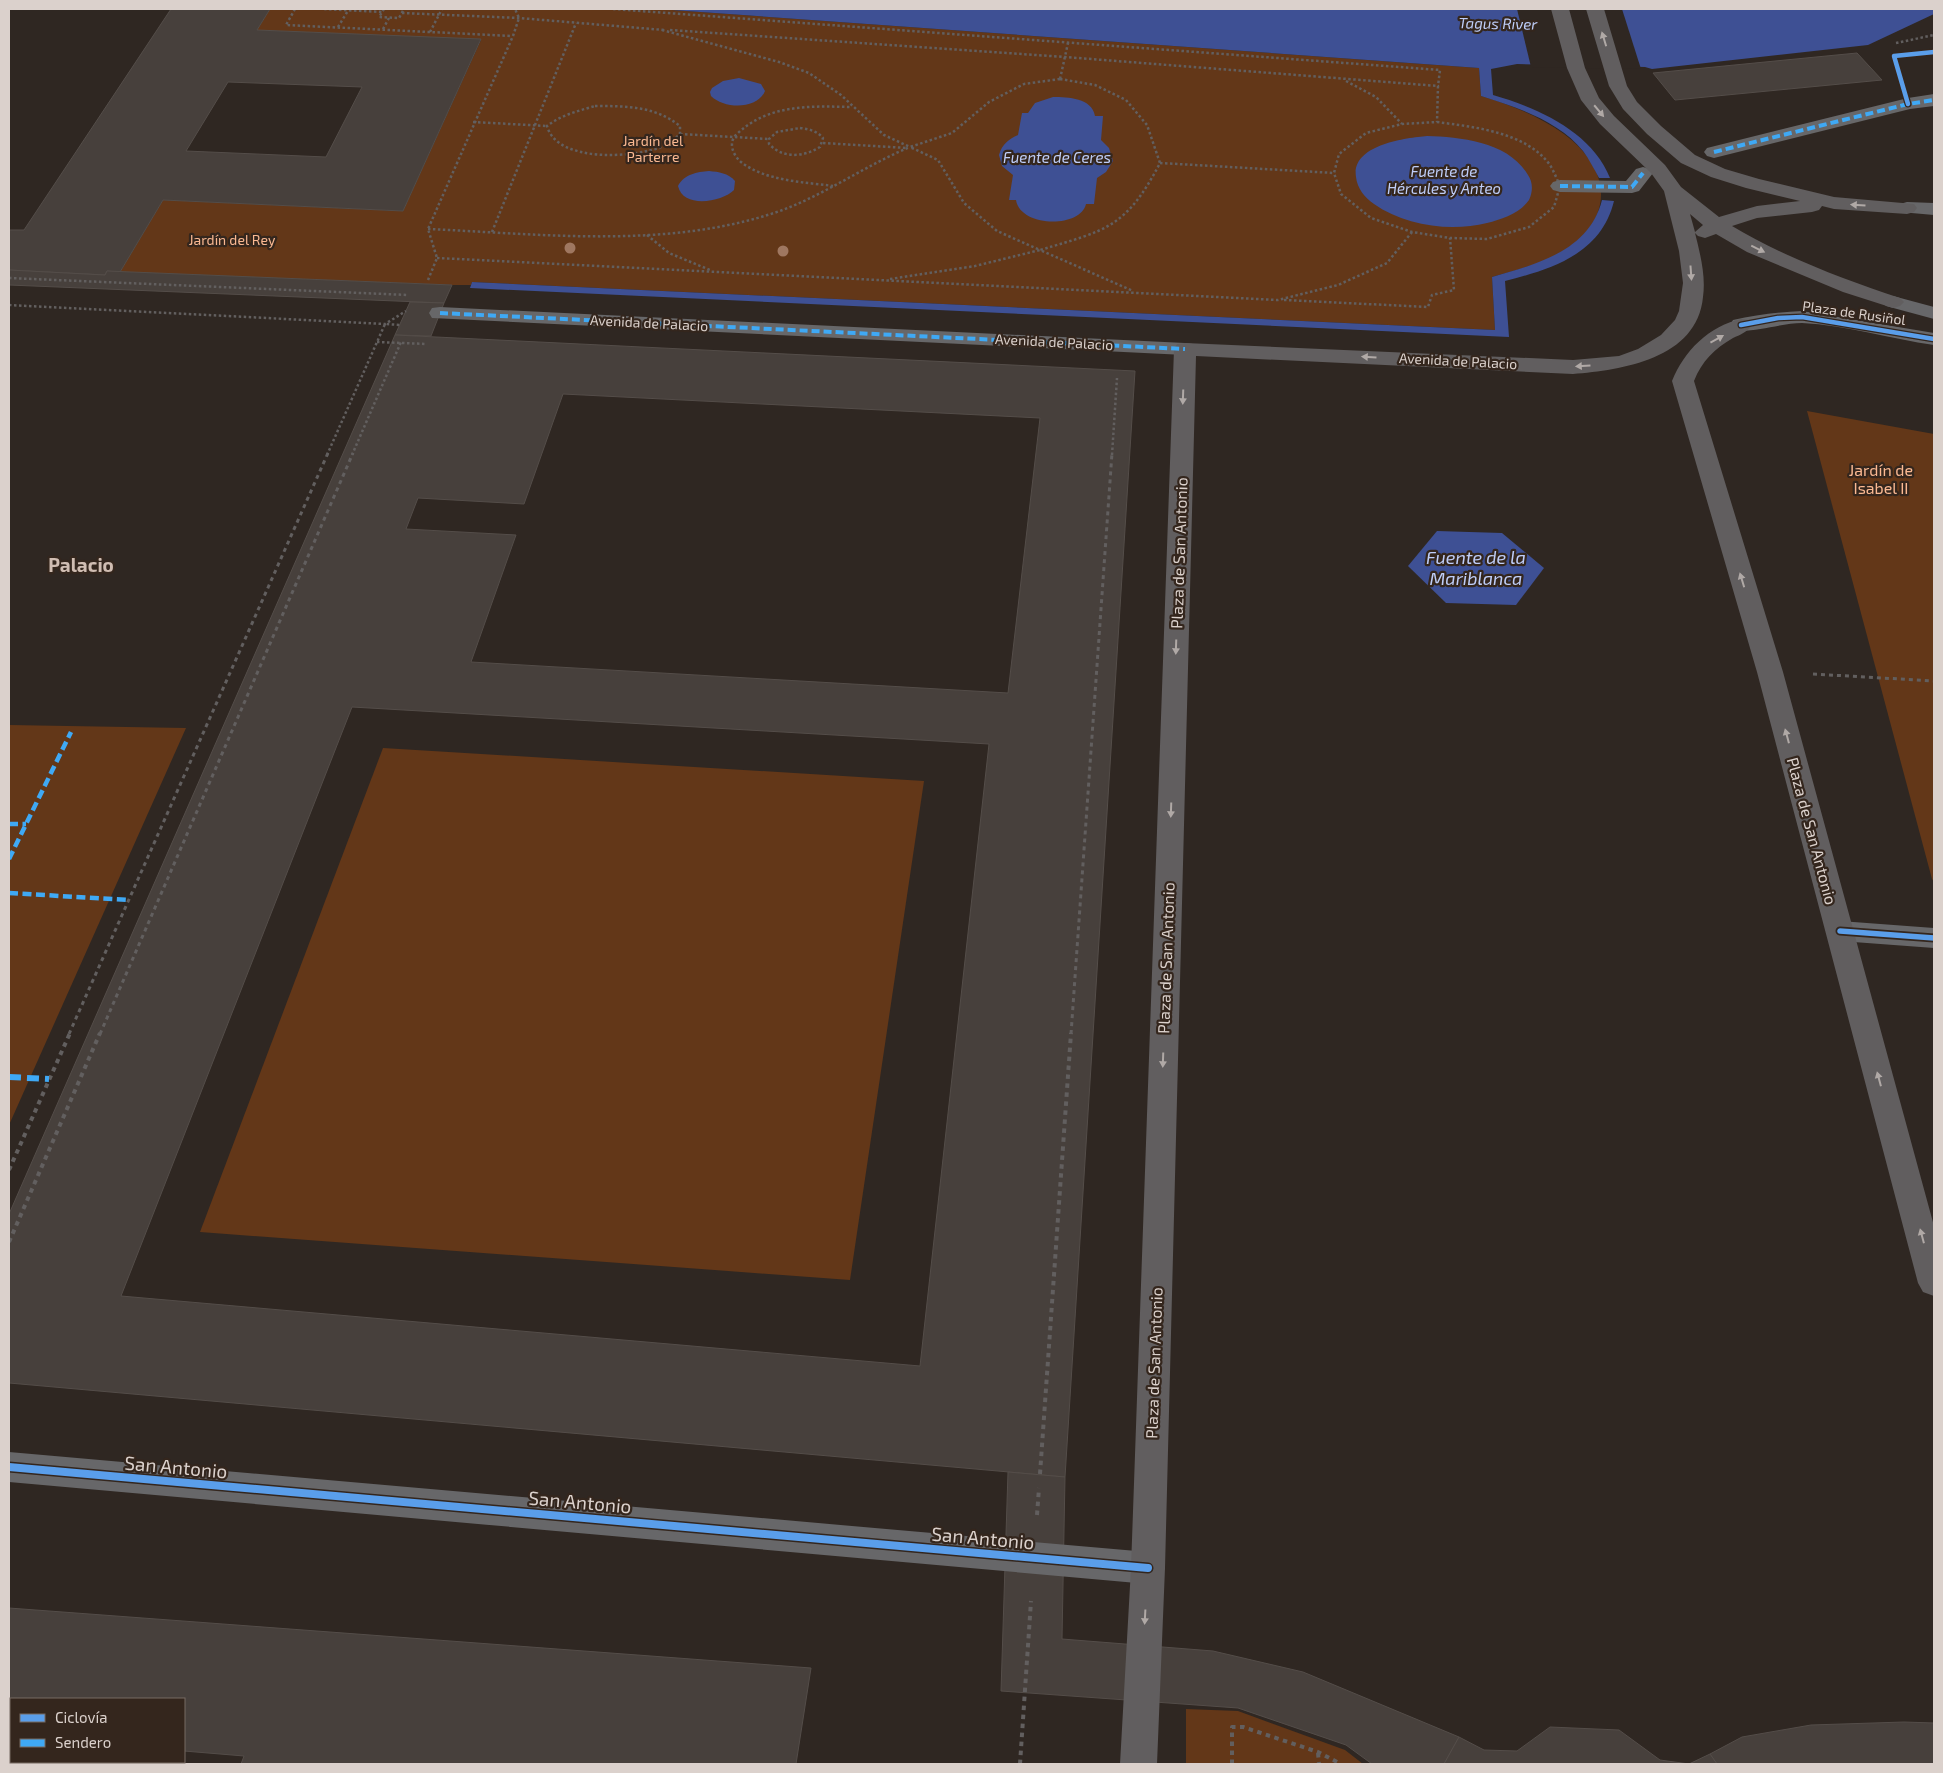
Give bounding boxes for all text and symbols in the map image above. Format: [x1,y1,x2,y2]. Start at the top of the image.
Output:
water label: Tagus River [1459,13,1539,33]
one-way arrow [1599,31,1607,46]
one-way arrow [1593,104,1604,117]
park label: Jardín del Parterre [623,132,684,165]
water label: Fuente de Ceres [1003,148,1111,166]
water label: Fuente de Hércules y Anteo [1387,162,1501,198]
one-way arrow [1850,200,1866,208]
park label: Jardín del Rey [189,231,276,248]
one-way arrow [1751,245,1766,253]
one-way arrow [1688,265,1696,281]
street label: Plaza de Rusiñol [1801,297,1908,328]
street label: Avenida de Palacio [589,311,709,334]
street label: Avenida de Palacio [994,330,1114,353]
one-way arrow [1710,334,1723,343]
street label: Avenida de Palacio [1398,349,1518,372]
one-way arrow [1360,352,1376,360]
one-way arrow [1575,363,1591,371]
one-way arrow [1179,390,1187,406]
park label: Jardín de Isabel II [1849,460,1913,497]
street label: Plaza de San Antonio [1166,477,1191,629]
water label: Fuente de la Mariblanca [1426,546,1526,589]
district label: Palacio [48,553,114,576]
one-way arrow [1738,572,1746,587]
one-way arrow [1171,640,1179,656]
one-way arrow [1783,728,1791,744]
street label: Plaza de San Antonio [1784,755,1841,907]
one-way arrow [1166,802,1174,818]
street label: Plaza de San Antonio [1153,882,1178,1034]
one-way arrow [1159,1052,1167,1068]
one-way arrow [1875,1071,1883,1086]
one-way arrow [1917,1228,1925,1243]
street label: Plaza de San Antonio [1141,1287,1166,1439]
street label: San Antonio [124,1451,229,1482]
street label: San Antonio [528,1486,633,1517]
street label: San Antonio [931,1522,1036,1553]
one-way arrow [1141,1609,1149,1625]
legend [10,1698,185,1763]
text: Ciclovía [55,1708,107,1726]
text: Sendero [55,1733,111,1751]

